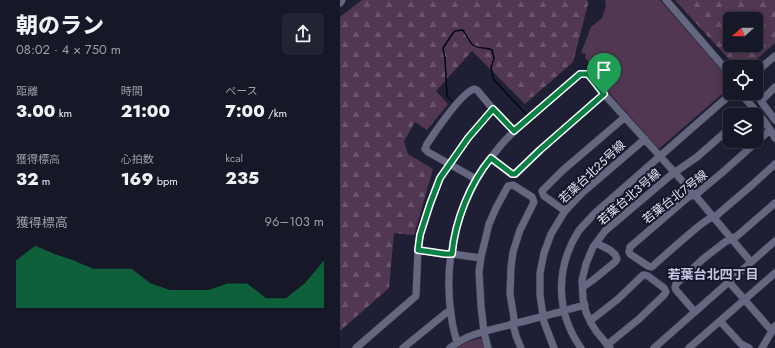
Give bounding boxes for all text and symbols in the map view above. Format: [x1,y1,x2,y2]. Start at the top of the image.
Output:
text: 朝のラン [16,9,104,41]
north arrow [723,12,763,52]
map controls [723,12,763,148]
button: share [282,13,324,55]
text: 08:02 · 4 × 750 m [16,40,121,59]
pin [587,53,621,94]
icon: arrive [593,59,615,81]
button: locate [723,60,763,100]
text: 距離 [16,83,38,99]
text: 時間 [121,83,143,99]
text: ペース [225,83,258,99]
text: 3.00 [16,99,55,123]
text: 21:00 [121,99,170,123]
text: 7:00 [225,99,265,123]
text: km [55,105,72,121]
text: /km [265,105,287,121]
button: layers [723,108,763,148]
street label: 若葉台北25号線 [555,136,629,208]
text: kcal [225,150,243,166]
text: 獲得標高 [16,151,60,167]
text: 心拍数 [121,151,154,167]
street label: 若葉台北3号線 [593,164,665,230]
text: 235 [225,166,259,190]
street label: 若葉台北7号線 [639,166,711,228]
text: 32 [16,167,39,191]
text: 169 [121,167,153,191]
text: m [39,173,50,189]
text: bpm [153,173,178,189]
text: 96–103 m [265,212,324,231]
text: 獲得標高 [16,213,68,232]
district label: 若葉台北四丁目 [667,265,759,284]

